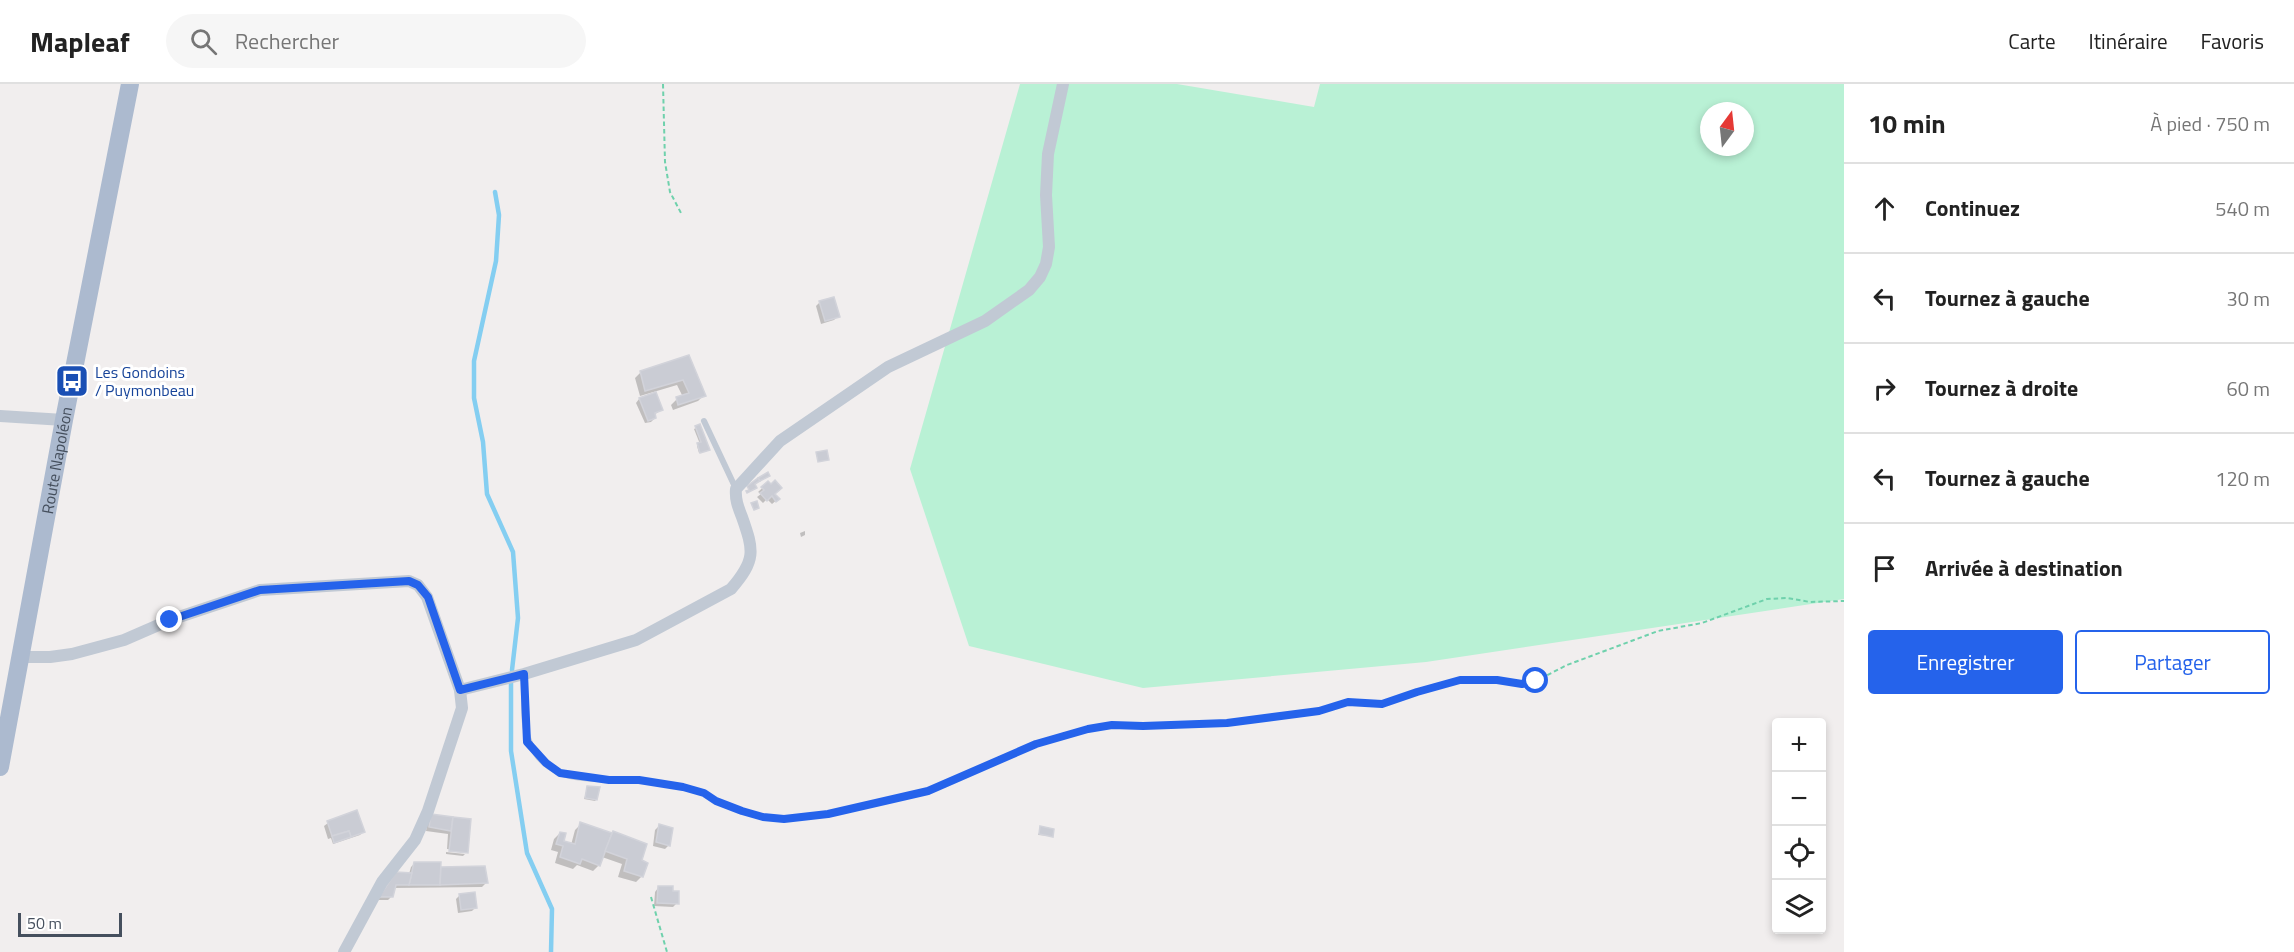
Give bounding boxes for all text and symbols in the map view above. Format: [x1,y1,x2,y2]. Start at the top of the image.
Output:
search box [166,14,586,68]
text: Mapleaf [30,20,130,63]
text: Rechercher [235,24,339,58]
icon: search [187,25,220,58]
text: Carte [2008,25,2056,57]
text: Itinéraire [2089,25,2168,57]
text: Favoris [2201,25,2264,57]
north arrow [1700,102,1754,156]
text: 10 min [1868,104,1946,143]
text: À pied · 750 m [2150,108,2270,139]
text: Continuez [1925,191,2020,225]
icon: ahead [1868,192,1901,225]
text: 540 m [2215,193,2270,224]
text: Tournez à gauche [1925,281,2090,315]
icon: left [1868,282,1901,315]
text: 30 m [2226,283,2270,314]
place label: Les Gondoins / Puymonbeau [95,360,194,402]
bus stop icon: Les Gondoins / Puymonbeau [54,363,90,399]
text: Tournez à droite [1925,371,2078,405]
icon: right [1868,372,1901,405]
text: 60 m [2226,373,2270,404]
street label: Route Napoléon [35,405,78,516]
text: Tournez à gauche [1925,461,2090,495]
icon: left [1868,462,1901,495]
text: 120 m [2215,463,2270,494]
text: Arrivée à destination [1925,551,2123,585]
icon: arrive [1868,552,1901,585]
route end [156,606,182,632]
button: Enregistrer [1868,630,2063,694]
button: Partager [2075,630,2270,694]
route start [1522,667,1548,693]
map controls [1772,718,1826,934]
button: + [1772,718,1826,772]
button: − [1772,772,1826,826]
button: locate [1772,826,1826,880]
button: layers [1772,880,1826,934]
scale bar [18,910,122,938]
text: 50 m [27,911,62,935]

